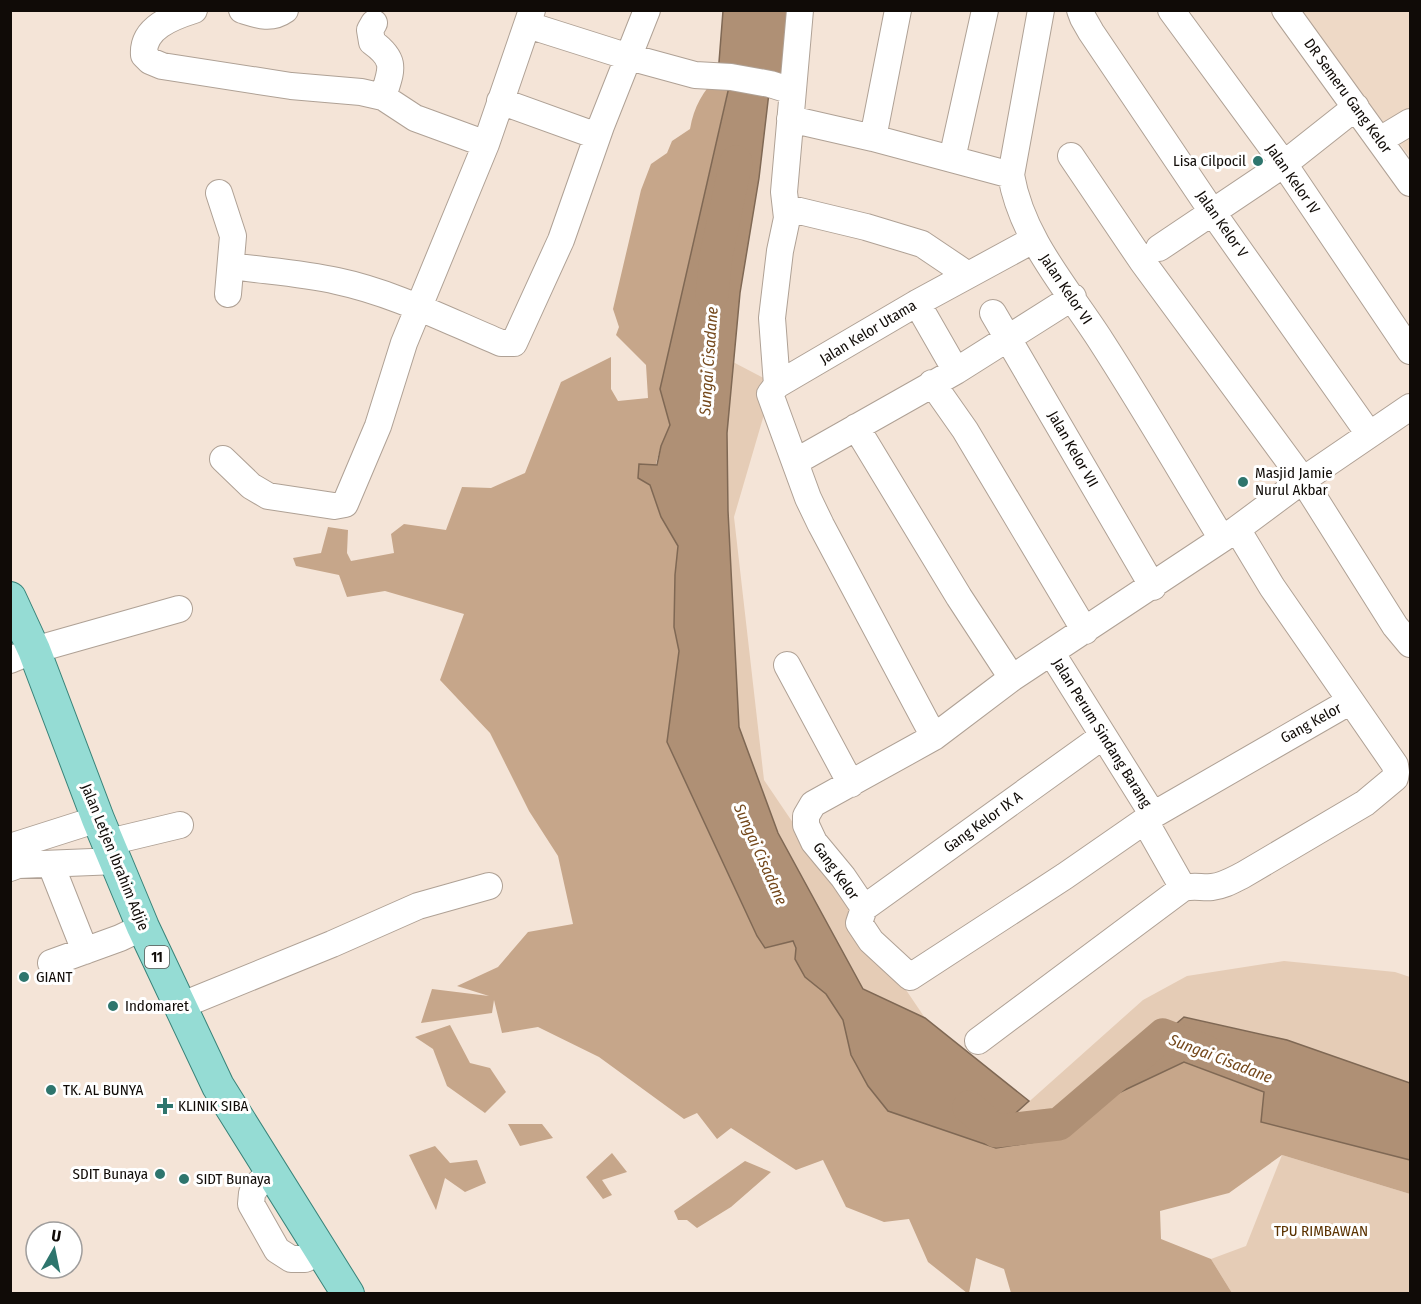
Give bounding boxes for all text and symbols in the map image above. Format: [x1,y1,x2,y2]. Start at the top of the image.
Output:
street label: DR Semeru Gang Kelor [1300,35,1396,157]
street label: Jalan Kelor IV [1262,141,1324,218]
place label: Lisa Cilpocil [1173,152,1246,170]
marker: Lisa Cilpocil [1251,154,1265,168]
street label: Jalan Kelor V [1192,187,1252,261]
street label: Jalan Kelor VI [1036,250,1096,328]
street label: Jalan Kelor Utama [816,296,920,368]
water label: Sungai Cisadane [695,306,722,417]
street label: Jalan Kelor VII [1044,408,1102,490]
place label: Masjid Jamie Nurul Akbar [1255,464,1333,499]
marker: Masjid Jamie Nurul Akbar [1236,475,1250,489]
street label: Jalan Perum Sindang Barang [1049,655,1155,811]
street label: Gang Kelor [1278,699,1345,747]
street label: Jalan Letjen Ibrahim Adjie [77,781,153,933]
street label: Gang Kelor IX A [940,787,1026,857]
water label: Sungai Cisadane [729,800,792,908]
street label: Gang Kelor [809,839,863,904]
road number: 11 [145,946,169,968]
place label: GIANT [36,968,73,986]
marker: GIANT [17,970,31,984]
place label: Indomaret [125,997,189,1015]
marker: Indomaret [106,999,120,1013]
water label: Sungai Cisadane [1166,1030,1275,1087]
place label: TK. AL BUNYA [63,1081,144,1099]
marker: TK. AL BUNYA [44,1083,58,1097]
marker: KLINIK SIBA [156,1097,174,1115]
place label: KLINIK SIBA [178,1097,249,1115]
place label: SDIT Bunaya [73,1165,148,1183]
marker: SDIT Bunaya [153,1167,167,1181]
place label: SIDT Bunaya [196,1170,271,1188]
marker: SIDT Bunaya [177,1172,191,1186]
north arrow [24,1220,84,1280]
park label: TPU RIMBAWAN [1274,1222,1368,1240]
text: U [50,1226,62,1246]

